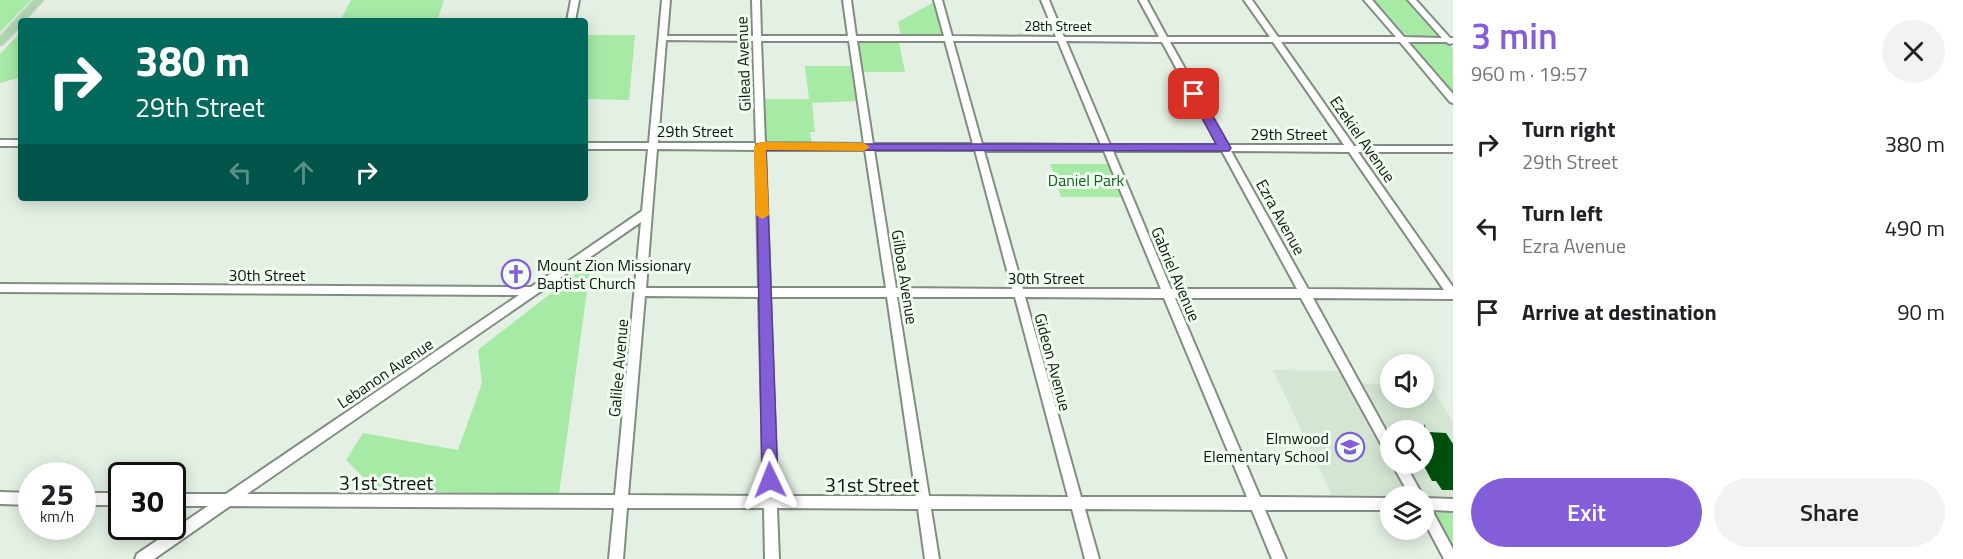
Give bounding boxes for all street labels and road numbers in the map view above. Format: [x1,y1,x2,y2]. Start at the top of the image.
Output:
street label: 28th Street [1024,15,1092,36]
street label: Gilead Avenue [729,16,757,112]
street label: Ezekiel Avenue [1324,91,1402,187]
street label: 29th Street [657,119,734,143]
street label: 29th Street [1251,122,1328,146]
street label: Ezra Avenue [1250,175,1312,259]
street label: Gabriel Avenue [1145,223,1207,325]
street label: Gilboa Avenue [886,228,924,326]
street label: 30th Street [229,263,306,287]
street label: 30th Street [1008,266,1085,290]
street label: Gideon Avenue [1028,310,1078,414]
street label: Galilee Avenue [602,318,634,418]
street label: Lebanon Avenue [332,332,438,414]
street label: 31st Street [339,467,433,498]
street label: 31st Street [825,469,919,500]

